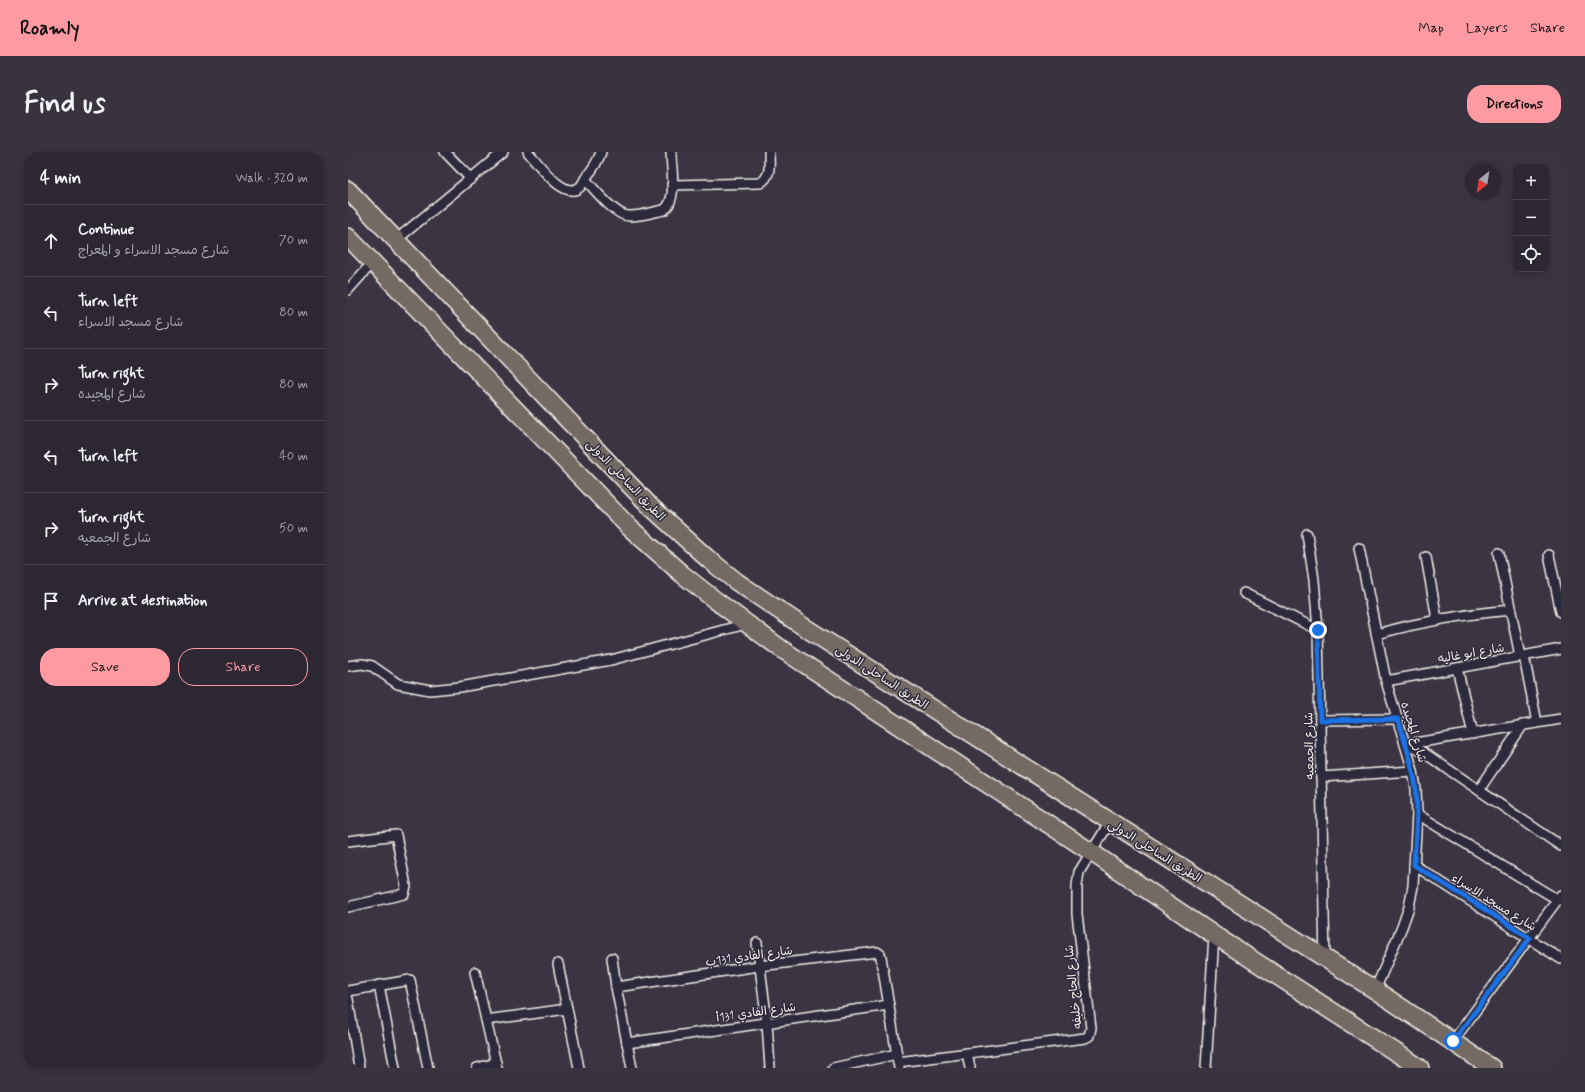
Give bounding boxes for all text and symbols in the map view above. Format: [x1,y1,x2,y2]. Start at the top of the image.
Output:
text: Roamly [20,16,79,41]
text: Map [1418,19,1444,37]
text: Layers [1466,19,1508,37]
text: Share [1530,19,1565,37]
button: Directions [1467,85,1561,123]
text: Find us [24,86,105,123]
north arrow [1465,164,1501,200]
map controls [1513,164,1549,272]
button: + [1513,164,1549,200]
text: 4 min [40,167,81,189]
text: Walk · 320 m [235,170,308,187]
button: − [1513,200,1549,236]
text: Continue [78,220,134,240]
icon: ahead [40,230,62,252]
text: 70 m [279,232,308,249]
button: locate [1513,236,1549,272]
text: شارع مسجد الاسراء و المعراج [78,242,229,259]
text: Turn left [78,292,138,312]
icon: left [40,302,62,324]
text: 80 m [279,304,308,321]
text: شارع مسجد الاسراء [78,314,183,331]
text: Turn right [78,364,145,384]
icon: right [40,374,62,396]
text: 80 m [279,376,308,393]
text: شارع المجيده [78,386,146,403]
street label: الطريق الساحلى الدولى [582,437,668,525]
icon: left [40,446,62,468]
text: Turn left [78,447,138,467]
text: 40 m [279,448,308,465]
text: Turn right [78,508,145,528]
icon: right [40,518,62,540]
text: 50 m [279,520,308,537]
text: شارع الجمعيه [78,530,151,547]
icon: arrive [40,590,62,612]
text: Arrive at destination [78,591,207,611]
route end [1309,621,1327,639]
street label: شارع ابو غاليه [1437,640,1506,668]
street label: الطريق الساحلى الدولى [832,642,931,714]
button: Save [40,648,170,686]
button: Share [178,648,308,686]
street label: شارع المجيده [1396,700,1430,764]
street label: شارع الجمعيه [1301,712,1319,780]
street label: الطريق الساحلى الدولى [1105,817,1204,887]
street label: شارع مسجد الاسراء [1448,870,1539,935]
street label: شارع الفادي 131ب [705,943,794,971]
street label: شارع الحاج خليفه [1062,944,1086,1030]
street label: شارع الفادي 131أ [715,999,797,1026]
route start [1444,1032,1462,1050]

